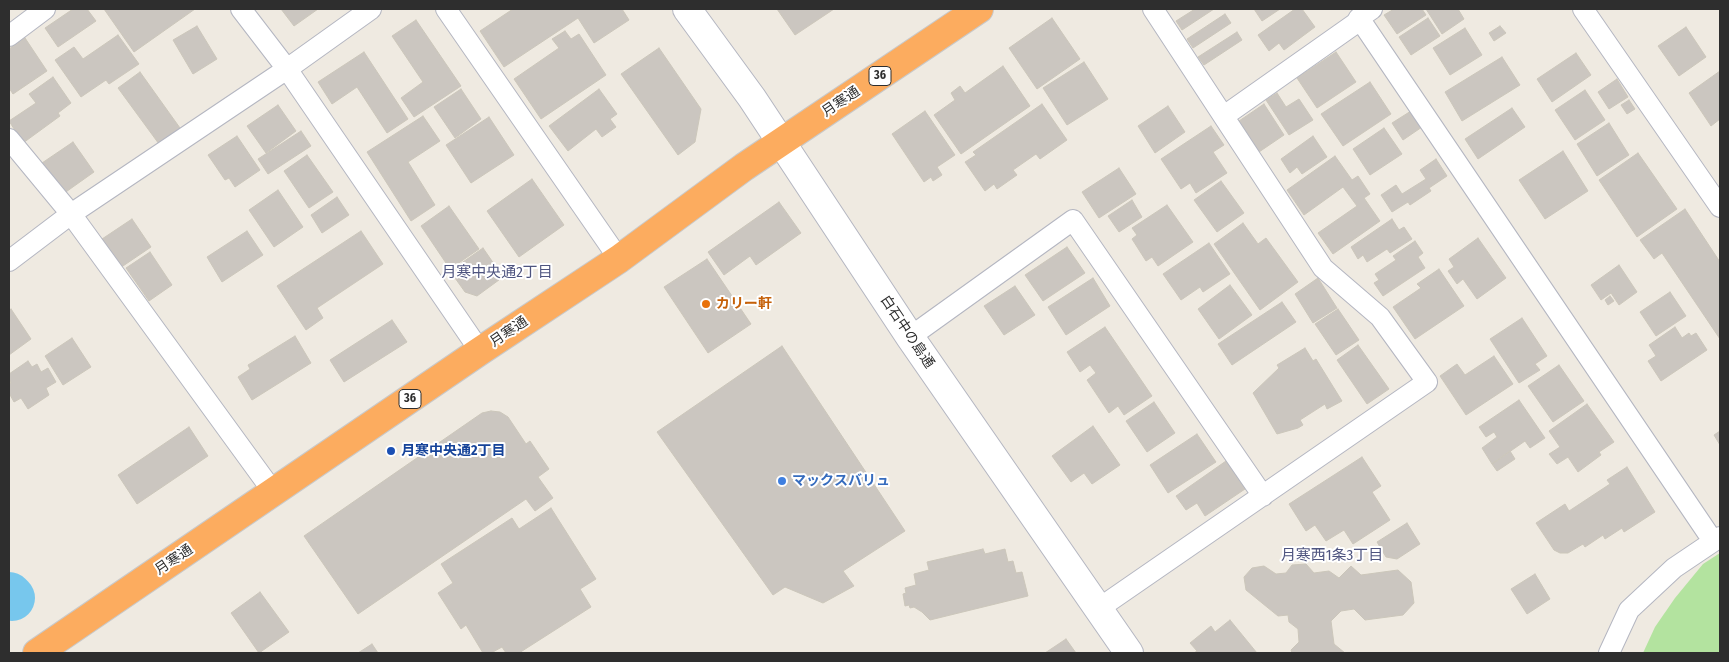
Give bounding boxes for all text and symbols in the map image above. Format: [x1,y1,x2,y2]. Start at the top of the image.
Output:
road number: 36 [869,66,891,85]
street label: 月寒通 [819,83,863,121]
district label: 月寒中央通2丁目 [441,264,553,282]
street label: 白石中の島通 [877,292,937,372]
place label: カリー軒 [716,296,772,312]
marker: カリー軒 [700,298,712,310]
street label: 月寒通 [487,313,531,351]
road number: 36 [399,389,421,408]
place label: 月寒中央通2丁目 [401,443,505,459]
marker: 月寒中央通2丁目 [385,445,397,457]
place label: マックスバリュ [792,473,890,489]
marker: マックスバリュ [776,475,788,487]
street label: 月寒通 [152,541,196,579]
district label: 月寒西1条3丁目 [1281,547,1383,565]

